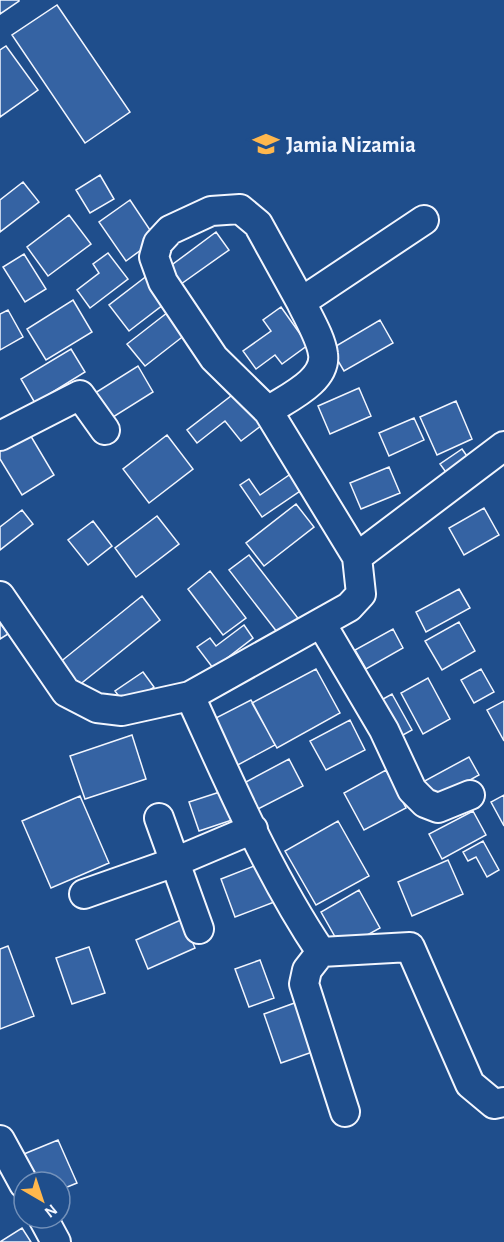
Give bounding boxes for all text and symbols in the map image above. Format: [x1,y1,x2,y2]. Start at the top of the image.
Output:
school or university icon: Jamia Nizamia [251,129,281,159]
place label: Jamia Nizamia [286,134,416,156]
north arrow [12,1170,72,1230]
text: N [41,1201,60,1221]

